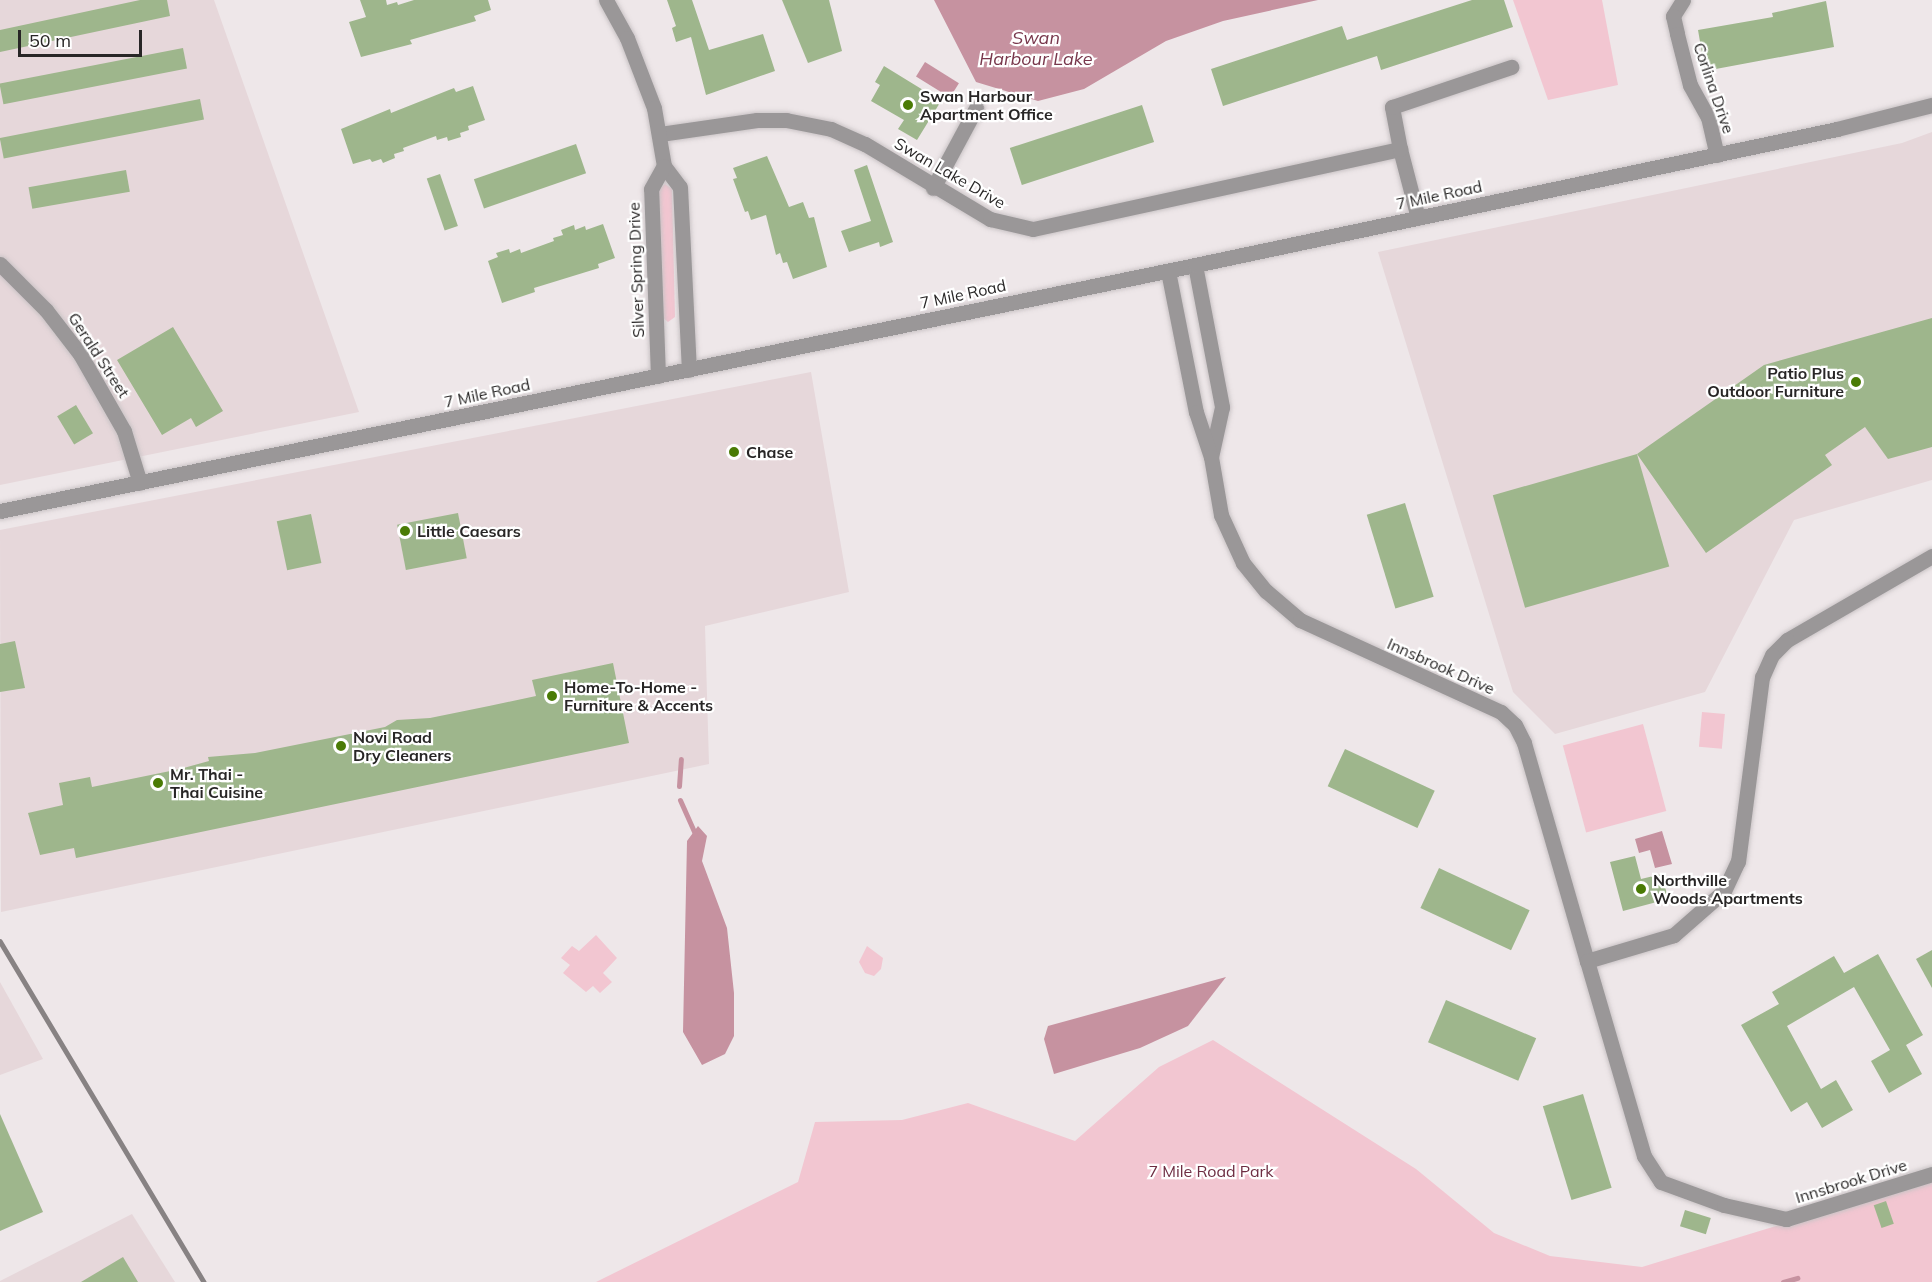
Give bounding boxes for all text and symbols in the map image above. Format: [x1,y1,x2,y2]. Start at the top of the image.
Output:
scale bar [21,18,146,56]
water label: Swan Harbour Lake [979,28,1093,70]
text: 50 m [29,29,71,52]
street label: Corlina Drive [1689,40,1739,136]
place label: Swan Harbour Apartment Office [920,86,1053,124]
marker: Swan Harbour Apartment Office [901,98,915,112]
street label: Swan Lake Drive [891,134,1009,212]
street label: 7 Mile Road [1394,177,1484,213]
street label: Silver Spring Drive [624,202,648,338]
street label: 7 Mile Road [918,276,1008,312]
street label: Gerald Street [64,309,134,401]
place label: Patio Plus Outdoor Furniture [1707,363,1844,401]
street label: 7 Mile Road [442,375,532,411]
marker: Patio Plus Outdoor Furniture [1849,375,1863,389]
place label: Chase [746,442,793,462]
marker: Chase [727,445,741,459]
place label: Little Caesars [417,521,521,541]
marker: Little Caesars [398,524,412,538]
street label: Innsbrook Drive [1384,634,1498,698]
place label: Home-To-Home - Furniture & Accents [564,677,713,715]
marker: Home-To-Home - Furniture & Accents [545,689,559,703]
place label: Novi Road Dry Cleaners [353,727,451,765]
marker: Novi Road Dry Cleaners [334,739,348,753]
place label: Mr. Thai - Thai Cuisine [170,764,263,802]
marker: Mr. Thai - Thai Cuisine [151,776,165,790]
place label: Northville Woods Apartments [1653,870,1803,908]
marker: Northville Woods Apartments [1634,882,1648,896]
street label: Innsbrook Drive [1793,1155,1909,1207]
park label: 7 Mile Road Park [1148,1161,1274,1181]

